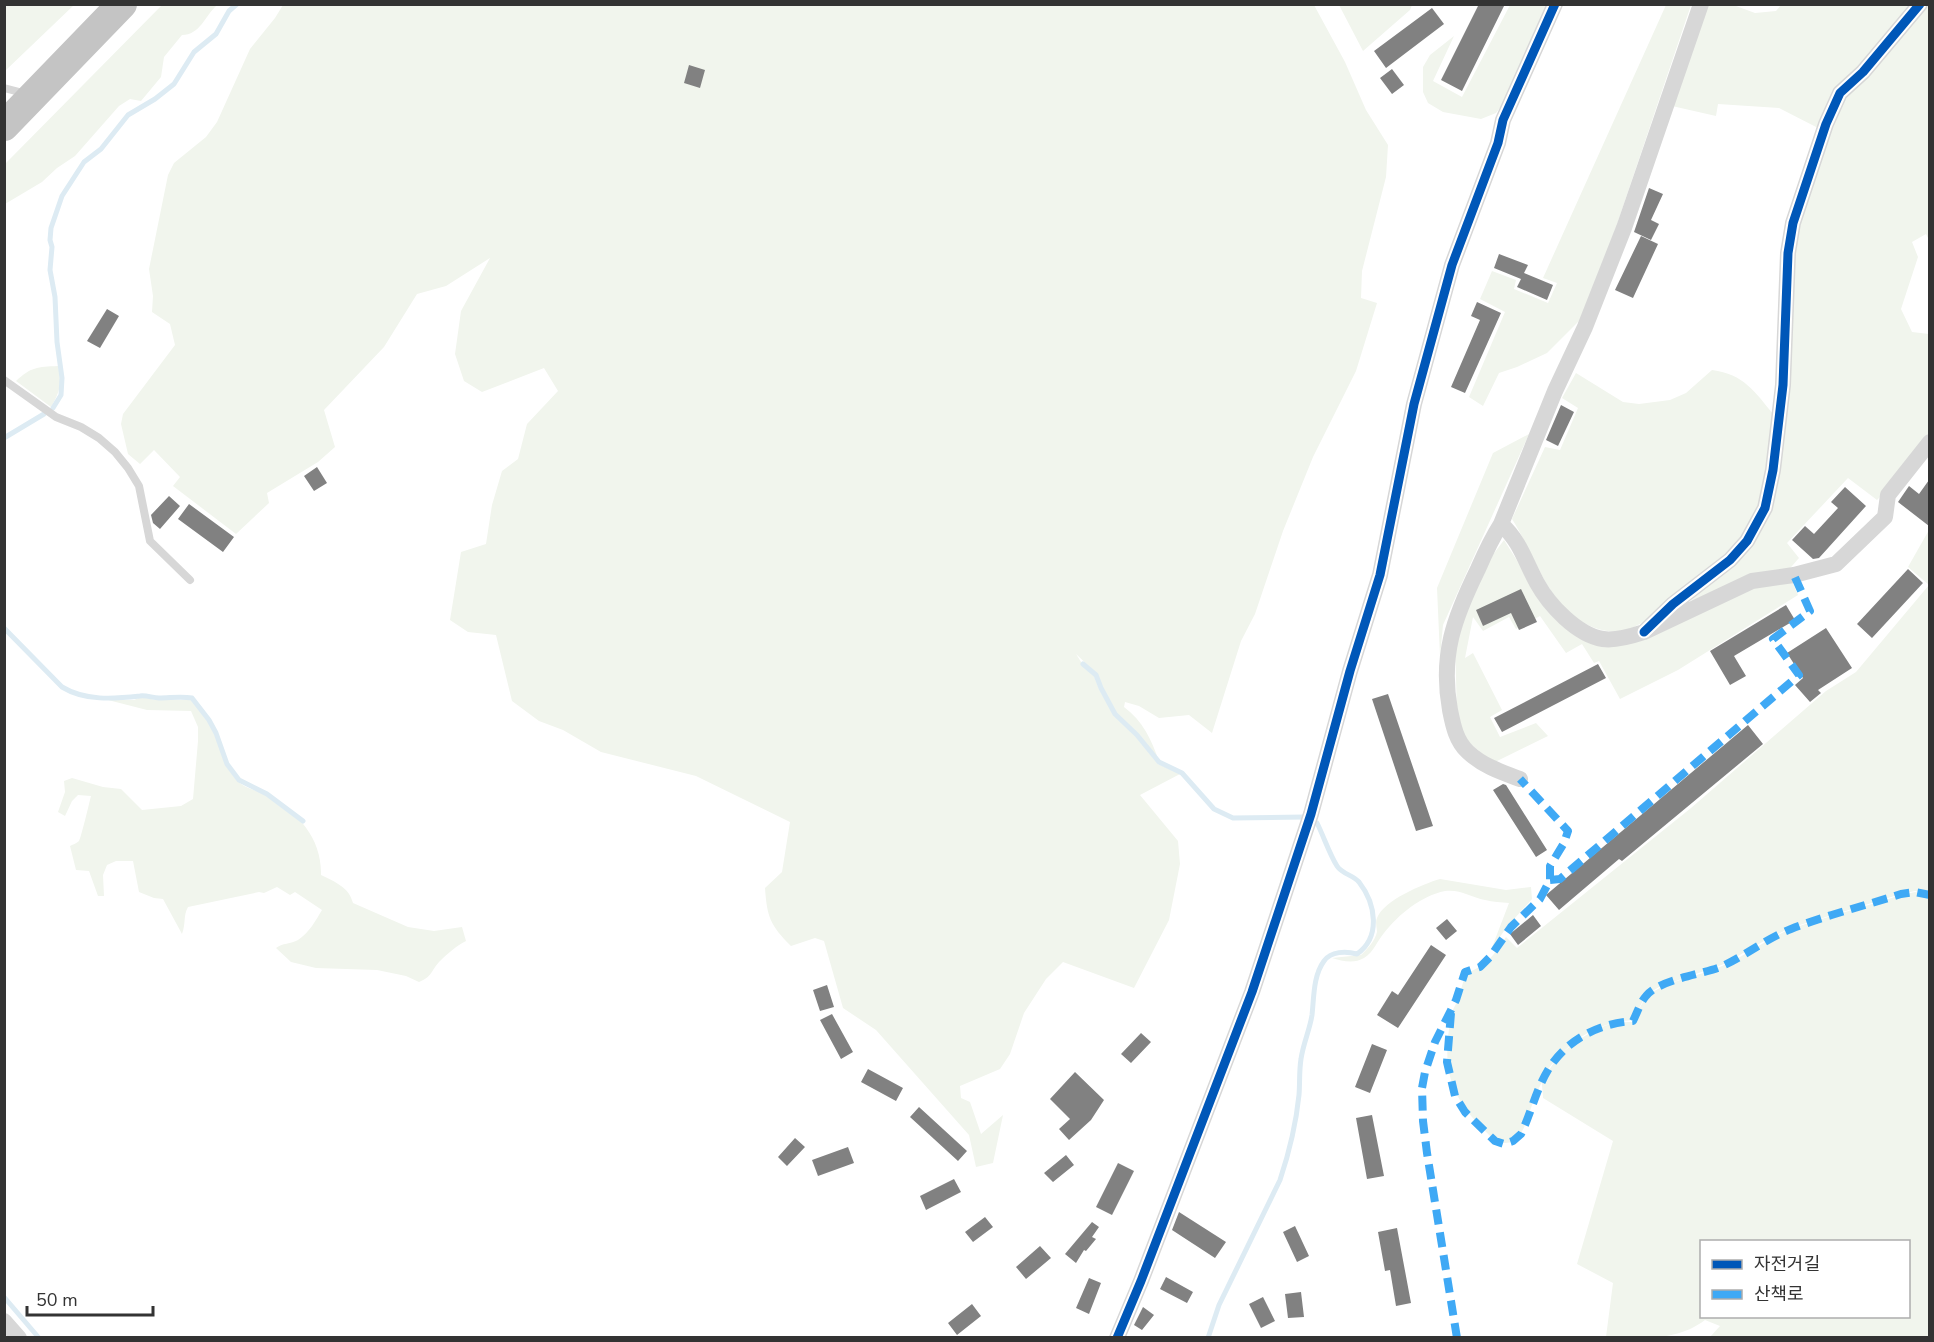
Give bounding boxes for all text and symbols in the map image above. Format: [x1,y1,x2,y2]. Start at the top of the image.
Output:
legend [1700,1240,1910,1318]
text: 자전거길 [1754,1252,1820,1276]
scale bar [27,1279,153,1317]
text: 산책로 [1754,1282,1804,1306]
text: 50 m [36,1288,78,1312]

